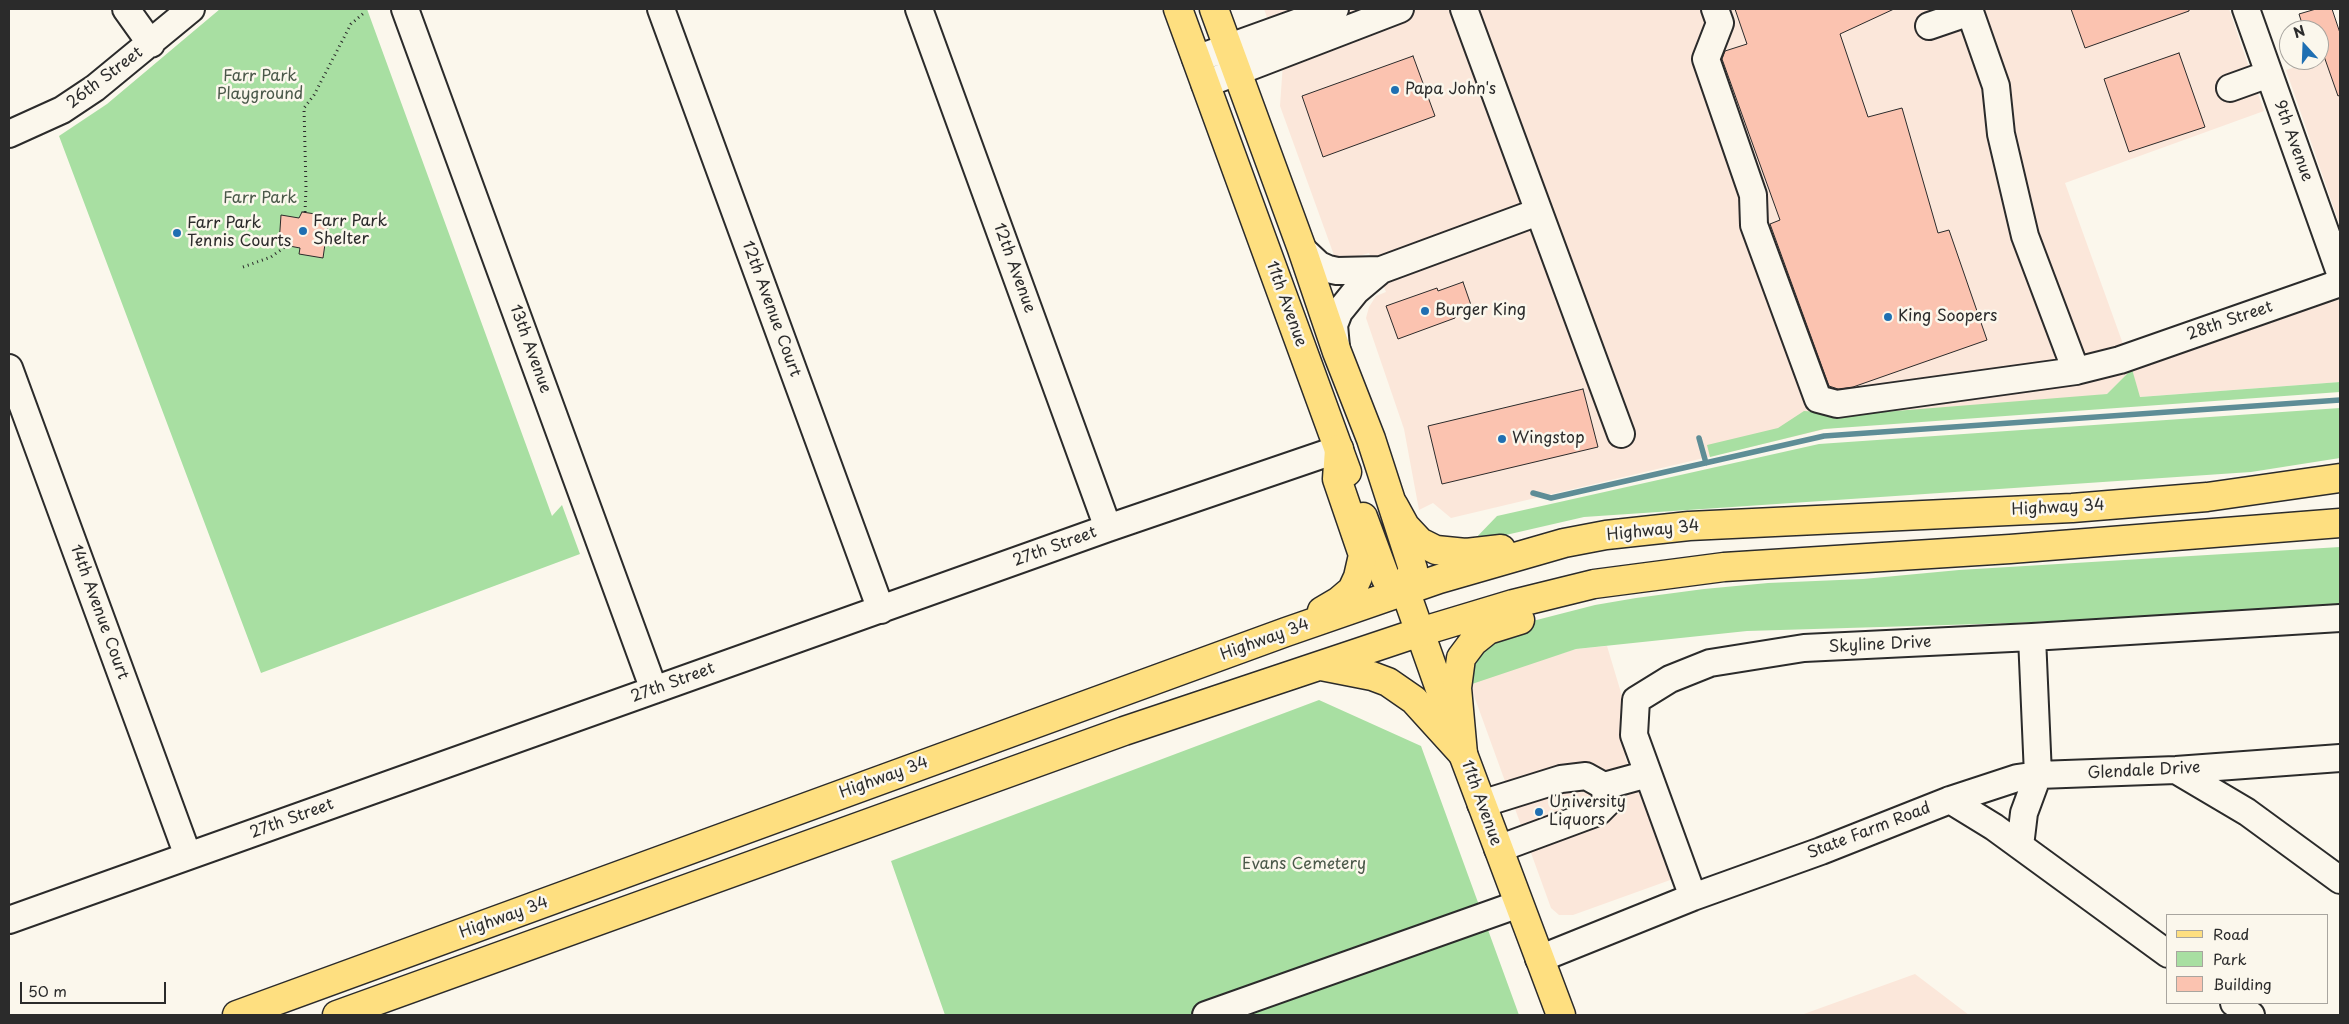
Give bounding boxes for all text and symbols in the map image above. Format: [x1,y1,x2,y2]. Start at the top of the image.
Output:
north arrow [2279,20,2329,70]
text: N [2290,20,2308,43]
street label: 26th Street [63,43,147,113]
park label: Farr Park Playground [217,67,303,105]
place label: Papa John's [1405,80,1496,100]
marker: Papa John's [1389,84,1401,96]
street label: 9th Avenue [2269,98,2317,184]
park label: Farr Park [223,189,297,209]
place label: Farr Park Shelter [313,212,387,250]
place label: Farr Park Tennis Courts [187,214,291,252]
street label: 12th Avenue [989,220,1039,316]
marker: Farr Park Shelter [297,225,309,237]
marker: Farr Park Tennis Courts [171,227,183,239]
street label: 12th Avenue Court [737,238,805,380]
street label: 11th Avenue [1262,259,1310,349]
street label: 28th Street [2185,297,2275,345]
place label: Burger King [1435,301,1526,321]
street label: 13th Avenue [505,302,555,396]
marker: Burger King [1419,305,1431,317]
place label: King Soopers [1898,307,1997,327]
marker: King Soopers [1882,311,1894,323]
place label: Wingstop [1512,429,1585,449]
marker: Wingstop [1496,433,1508,445]
street label: Highway 34 [2011,496,2105,520]
street label: Highway 34 [1606,517,1700,545]
street label: 27th Street [1011,523,1099,571]
street label: 14th Avenue Court [66,542,132,682]
street label: Highway 34 [1218,615,1312,665]
street label: Skyline Drive [1828,633,1932,657]
street label: 27th Street [629,659,717,707]
street label: Highway 34 [837,753,931,803]
street label: 11th Avenue [1457,758,1505,848]
street label: Glendale Drive [2087,758,2201,784]
place label: University Liquors [1549,793,1626,831]
street label: 27th Street [248,795,336,843]
street label: State Farm Road [1805,799,1933,863]
marker: University Liquors [1533,806,1545,818]
park label: Evans Cemetery [1242,855,1366,875]
street label: Highway 34 [457,893,551,943]
legend [2166,914,2329,1004]
text: Road [2213,922,2249,945]
text: Park [2213,947,2247,970]
scale bar [22,972,169,1004]
text: Building [2213,972,2272,995]
text: 50 m [28,979,67,1002]

